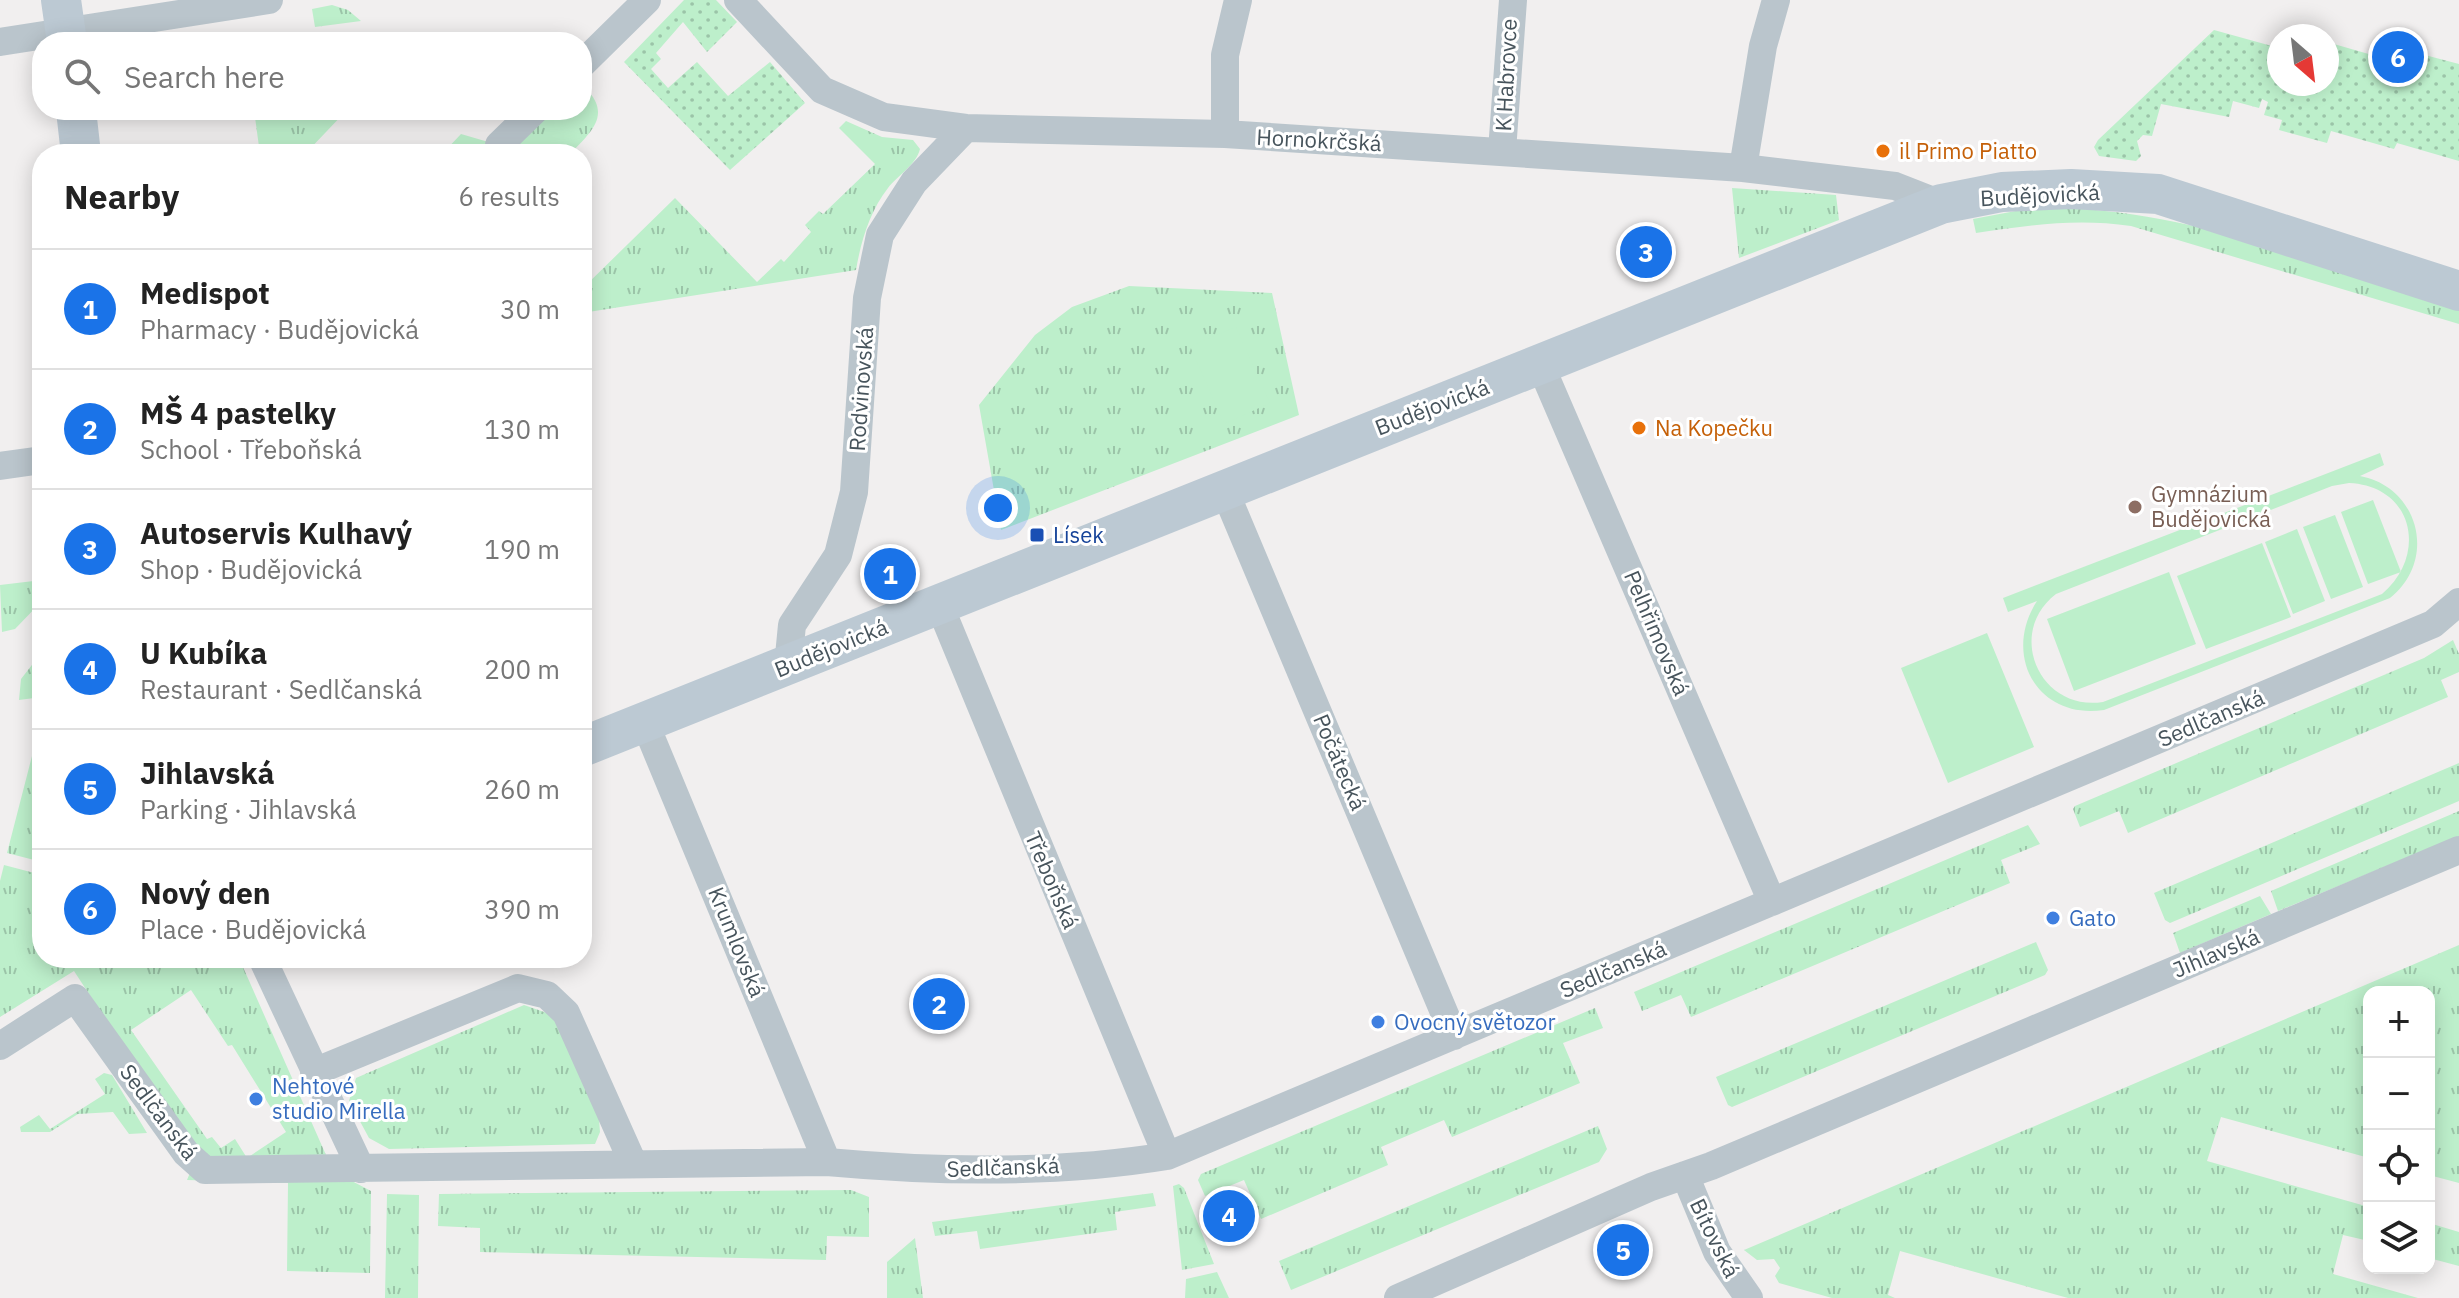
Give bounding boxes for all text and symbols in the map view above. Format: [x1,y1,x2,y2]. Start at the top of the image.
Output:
street label: K Habrovce [1488,18,1523,132]
north arrow [2267,24,2339,96]
pin: 6 [2372,27,2424,87]
search box [32,32,592,120]
icon: search [60,54,104,98]
text: Search here [124,57,285,96]
street label: Hornokrčská [1256,122,1383,157]
place label: il Primo Piatto [1899,136,2037,165]
marker: il Primo Piatto [1874,142,1892,160]
text: Nearby [64,174,179,218]
street label: Budějovická [1979,177,2101,212]
text: 6 results [458,179,560,213]
pin: 3 [1620,222,1672,282]
text: Medispot [140,273,270,312]
text: 1 [82,292,98,326]
text: 30 m [500,292,560,326]
text: Pharmacy · Budějovická [140,312,419,346]
street label: Rodvinovská [842,326,879,452]
street label: Budějovická [1371,371,1493,442]
text: MŠ 4 pastelky [140,393,336,432]
text: 2 [82,412,98,446]
text: 130 m [484,412,560,446]
place label: Na Kopečku [1655,413,1773,442]
marker: Na Kopečku [1630,419,1648,437]
text: School · Třeboňská [140,432,362,466]
place label: Gymnázium Budějovická [2151,479,2271,533]
your location [978,488,1018,528]
marker: Gymnázium Budějovická [2126,498,2144,516]
text: Autoservis Kulhavý [140,513,412,552]
place label: Lísek [1053,520,1104,549]
marker: Lísek [1028,526,1046,544]
text: 3 [82,532,98,566]
text: 190 m [484,532,560,566]
pin: 1 [864,544,916,604]
text: Shop · Budějovická [140,552,362,586]
street label: Pelhřimovská [1618,566,1697,700]
street label: Budějovická [770,612,892,683]
text: U Kubíka [140,633,267,672]
text: 4 [82,652,98,686]
text: 200 m [484,652,560,686]
text: Restaurant · Sedlčanská [140,672,422,706]
street label: Sedlčanská [2153,682,2269,753]
street label: Počátecká [1307,709,1374,815]
text: Jihlavská [140,753,275,792]
text: 5 [82,772,98,806]
text: 260 m [484,772,560,806]
text: Parking · Jihlavská [140,792,357,826]
street label: Třeboňská [1019,827,1086,933]
text: Nový den [140,873,271,912]
street label: Krumlovská [702,882,773,1001]
text: 6 [82,892,98,926]
text: 390 m [484,892,560,926]
place label: Gato [2069,903,2116,932]
marker: Gato [2044,909,2062,927]
text: Place · Budějovická [140,912,366,946]
street label: Jihlavská [2168,921,2264,984]
street label: Sedlčanská [1555,933,1671,1004]
pin: 2 [913,974,965,1034]
map controls [2363,986,2435,1274]
button: + [2363,986,2435,1058]
place label: Ovocný světozor [1394,1007,1555,1036]
marker: Ovocný světozor [1369,1013,1387,1031]
street label: Sedlčanská [114,1058,205,1166]
button: − [2363,1058,2435,1130]
place label: Nehtové studio Mirella [272,1071,406,1125]
marker: Nehtové studio Mirella [247,1090,265,1108]
button: locate [2363,1130,2435,1202]
street label: Sedlčanská [946,1150,1060,1183]
pin: 4 [1203,1186,1255,1246]
street label: Bítovská [1684,1193,1747,1282]
button: layers [2363,1202,2435,1274]
pin: 5 [1597,1220,1649,1280]

